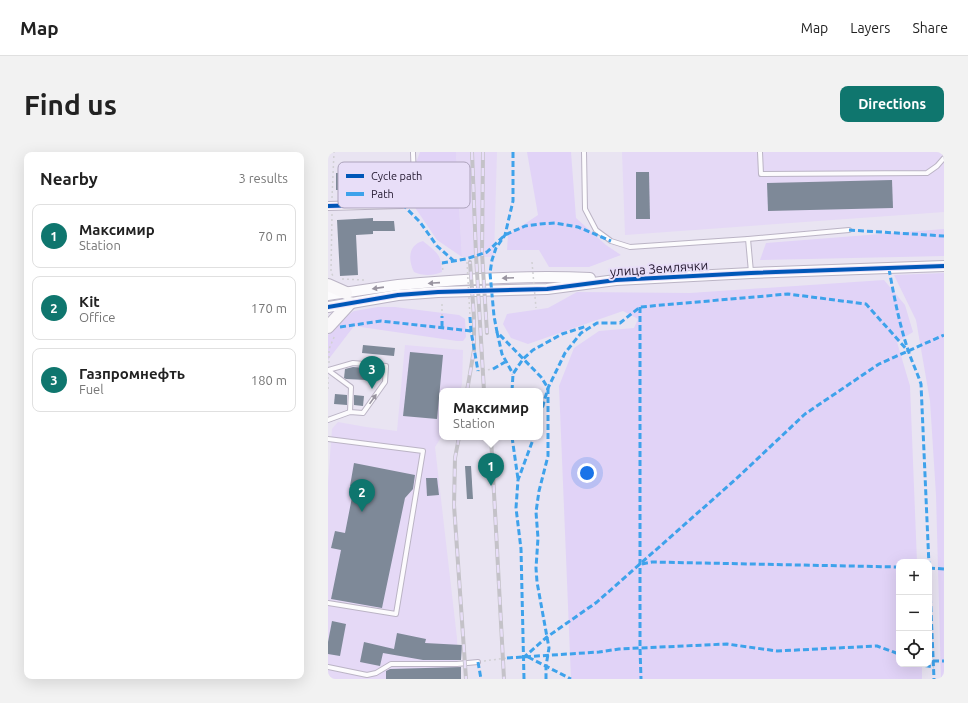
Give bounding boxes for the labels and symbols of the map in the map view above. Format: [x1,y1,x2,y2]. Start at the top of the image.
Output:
legend [338,162,470,208]
text: Cycle path [371,170,422,182]
text: Path [371,188,394,200]
street label: улица Землячки [609,258,709,278]
one-way arrow [502,275,514,282]
one-way arrow [428,279,440,286]
one-way arrow [371,285,384,291]
pin: 3 [359,356,385,389]
one-way arrow [369,394,377,405]
pin: 1 [478,453,504,486]
your location [577,463,597,483]
pin: 2 [349,479,375,512]

